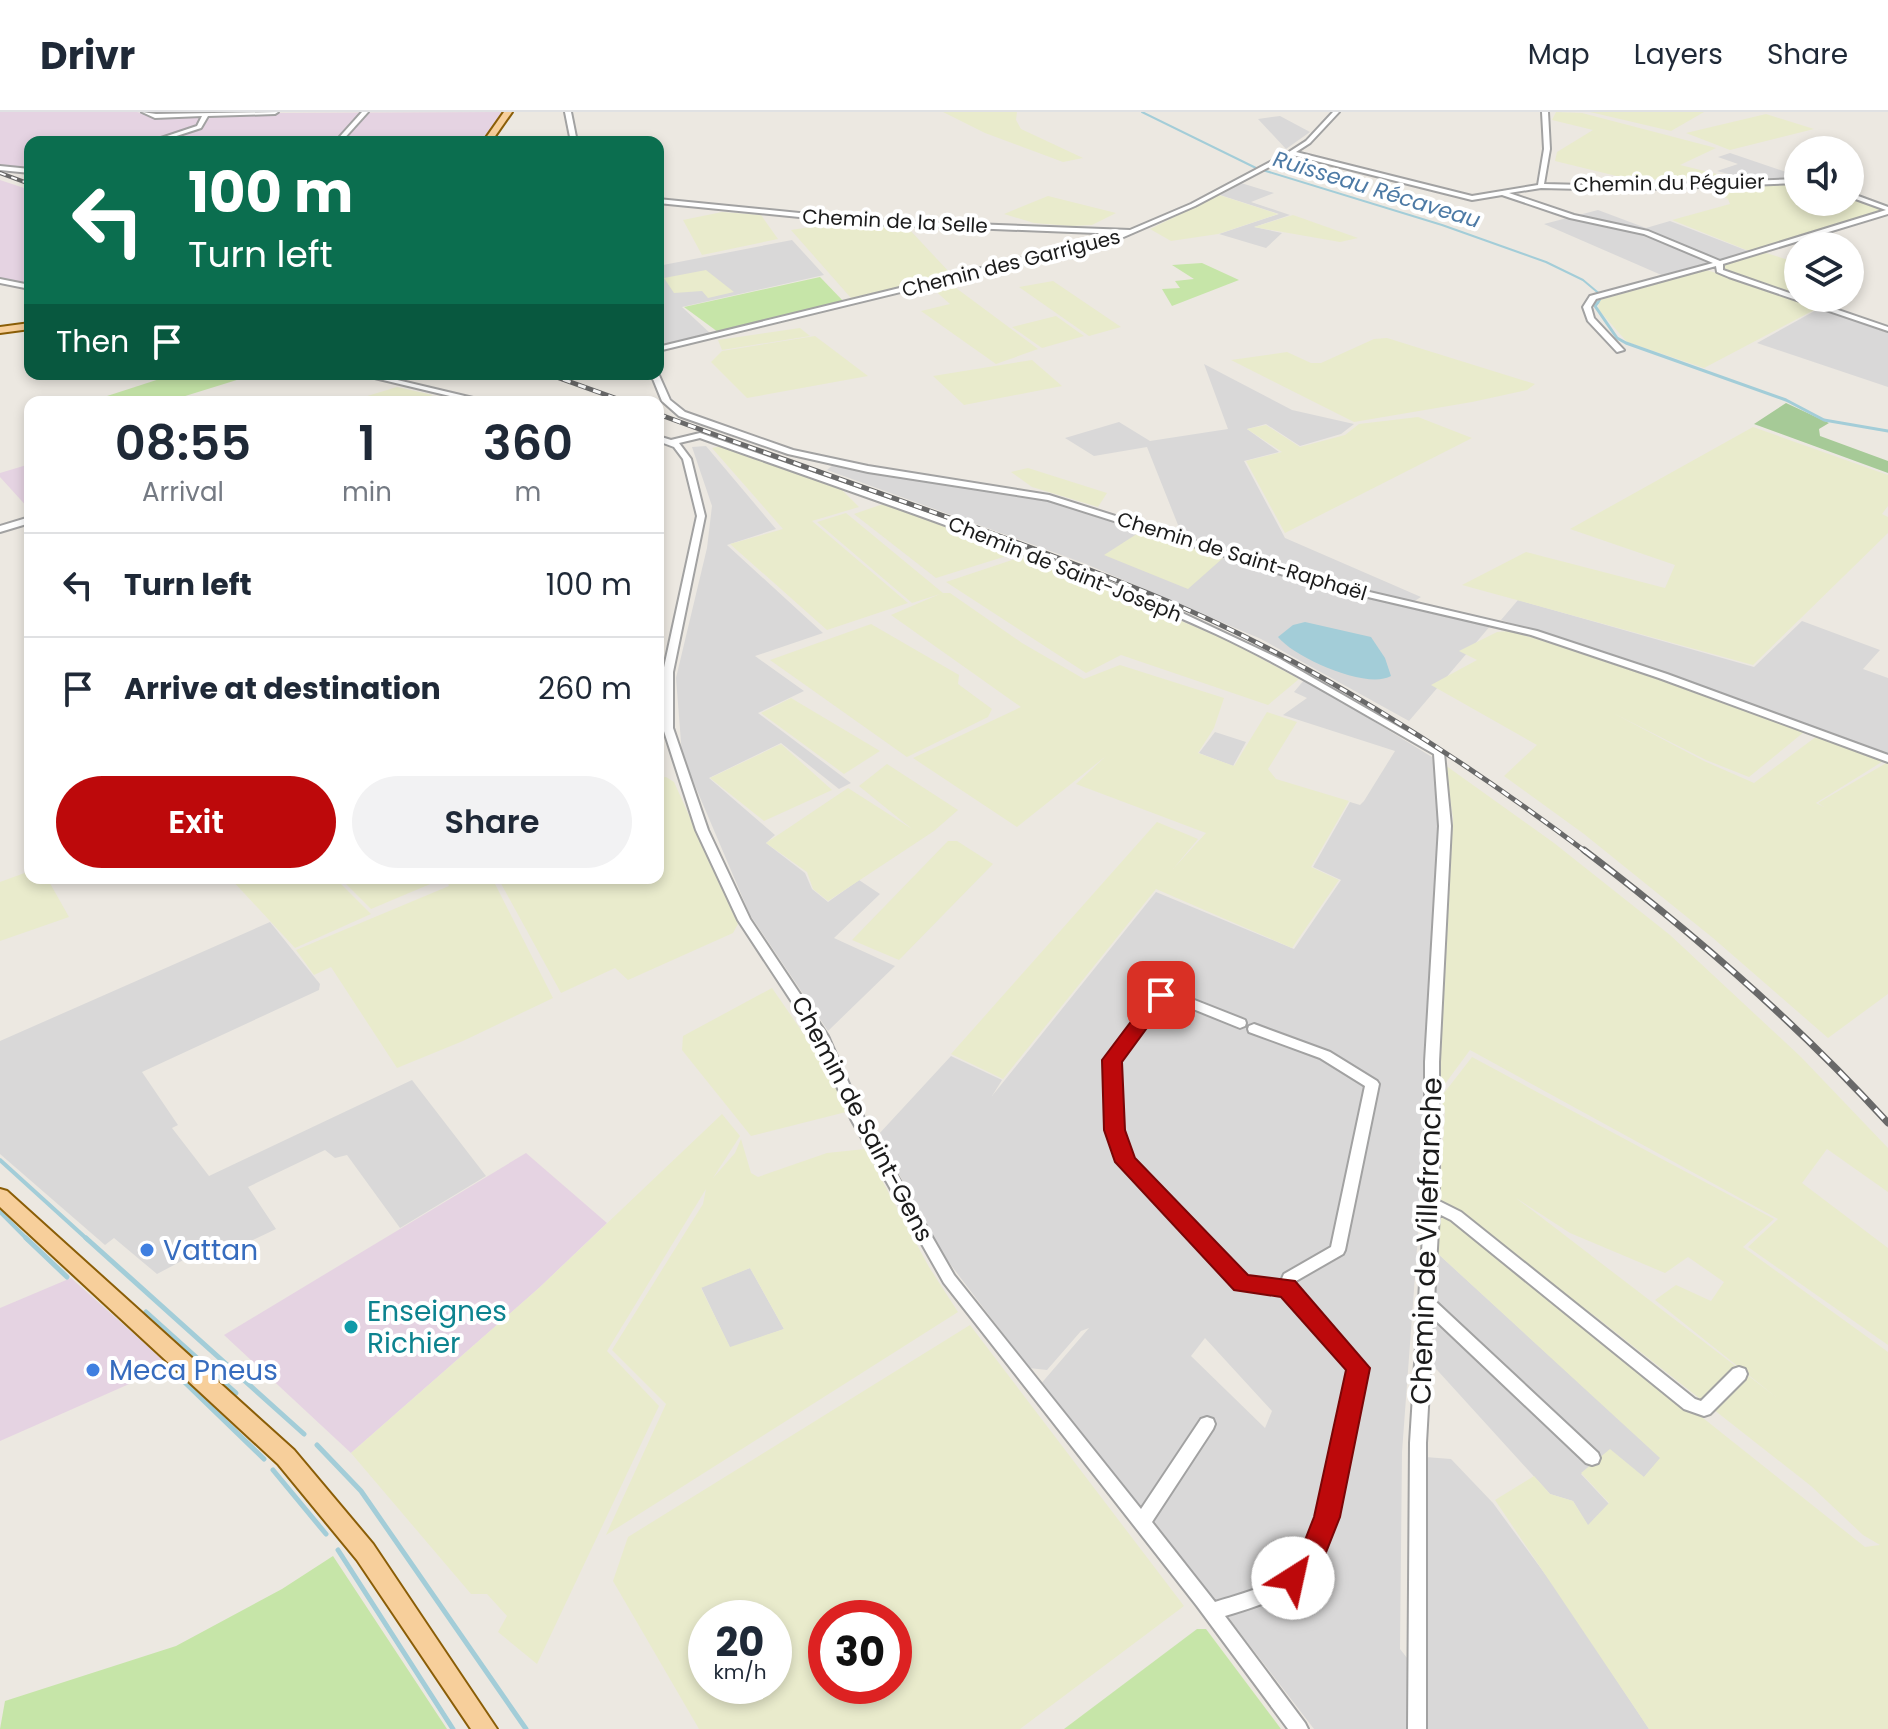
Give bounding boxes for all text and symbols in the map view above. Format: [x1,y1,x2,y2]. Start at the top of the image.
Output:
text: Drivr [40,29,135,82]
text: Map [1528,35,1590,74]
text: Layers [1634,35,1723,74]
text: Share [1767,35,1848,74]
map controls [1784,136,1864,312]
button: sound [1784,136,1864,216]
water label: Ruisseau Récaveau [1269,143,1484,236]
text: 100 m [188,153,353,232]
street label: Chemin du Péguier [1573,167,1765,199]
icon: left [56,168,160,272]
street label: Chemin de la Selle [802,202,988,240]
street label: Chemin des Garrigues [899,222,1123,304]
text: Turn left [188,229,333,280]
button: layers [1784,232,1864,312]
text: Then [56,320,129,363]
icon: arrive [145,320,189,364]
text: 08:55 [115,410,251,477]
text: 1 [358,410,376,477]
text: 360 [483,410,573,477]
text: Arrival [142,474,224,510]
text: min [342,474,392,510]
text: m [514,474,541,510]
street label: Chemin de Saint-Raphaël [1114,505,1370,607]
street label: Chemin de Saint-Joseph [944,509,1186,629]
icon: left [56,563,100,607]
text: Turn left [124,563,252,606]
text: 100 m [546,563,632,606]
icon: arrive [56,667,100,711]
text: Arrive at destination [124,667,441,710]
text: 260 m [538,667,632,710]
button: Exit [56,776,336,868]
button: Share [352,776,632,868]
pin [1127,961,1195,1029]
icon: arrive [1139,973,1183,1017]
street label: Chemin de Saint-Gens [784,990,941,1247]
street label: Chemin de Villefranche [1401,1077,1452,1405]
place label: Vattan [163,1231,258,1270]
marker: Vattan [138,1241,156,1259]
place label: Enseignes Richier [367,1292,507,1363]
marker: Enseignes Richier [342,1318,360,1336]
place label: Meca Pneus [109,1351,278,1390]
marker: Meca Pneus [84,1361,102,1379]
position arrow [1251,1536,1335,1620]
speed limit sign: 30 [808,1600,912,1704]
text: 20 [716,1614,764,1670]
text: km/h [713,1658,767,1686]

